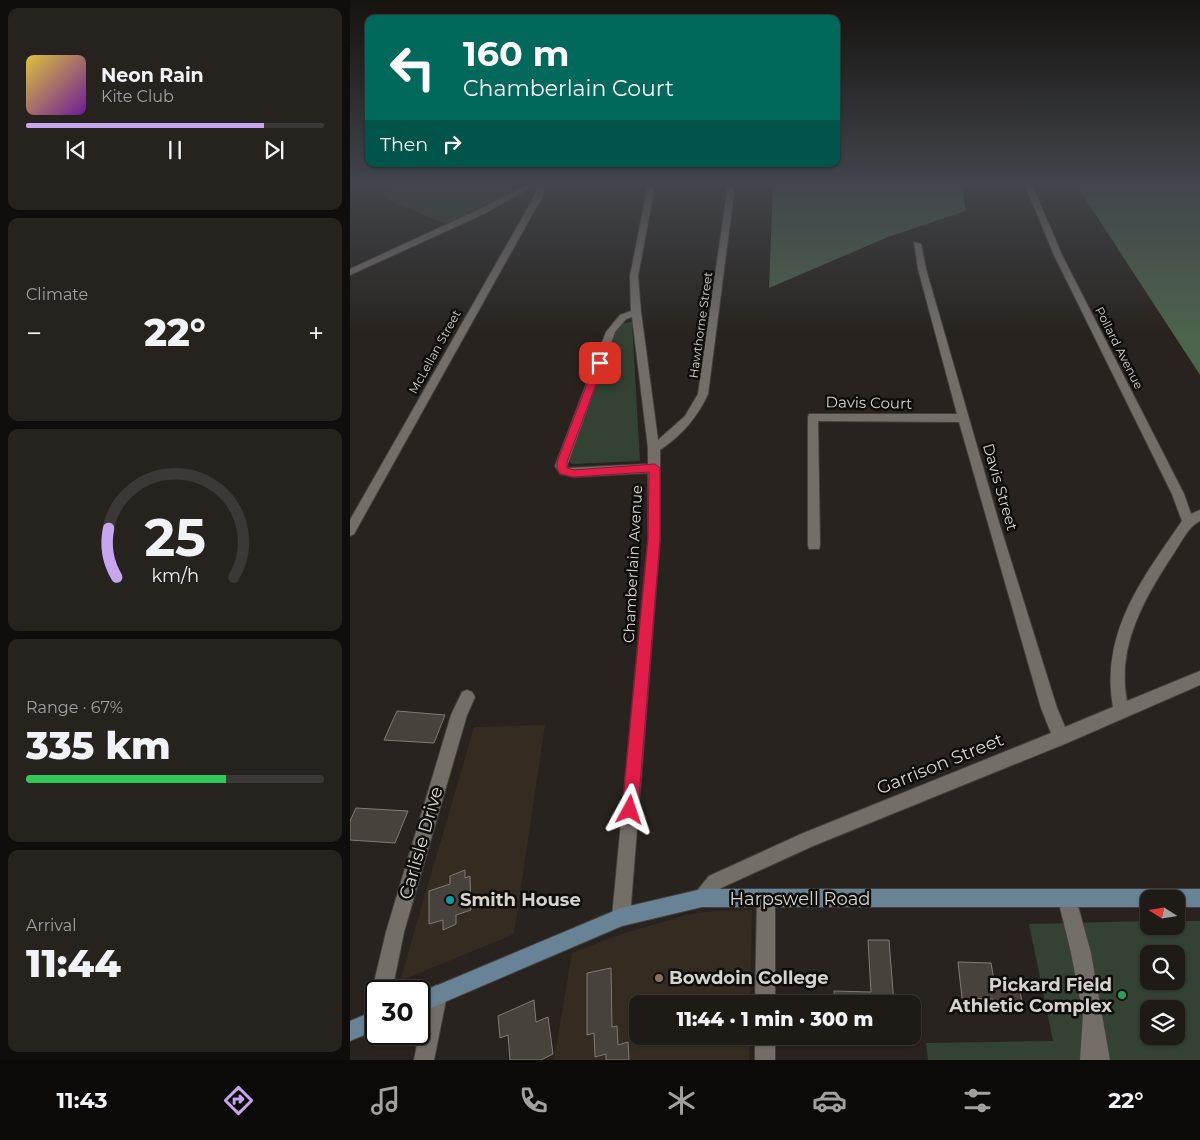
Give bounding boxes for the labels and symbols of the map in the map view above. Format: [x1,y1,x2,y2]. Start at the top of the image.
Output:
street label: Hawthorne Street [686,271,715,379]
street label: Pollard Avenue [1092,304,1147,392]
street label: McLellan Street [405,307,464,396]
pin [579,342,621,384]
street label: Davis Court [826,392,912,413]
street label: Davis Street [979,441,1022,533]
street label: Chamberlain Avenue [619,484,646,644]
street label: Garrison Street [873,729,1007,799]
position arrow [603,783,655,835]
street label: Carlisle Drive [394,784,448,902]
street label: Harpswell Road [729,888,871,910]
place label: Smith House [460,889,581,911]
north arrow [1140,890,1185,935]
marker: Smith House [444,894,456,906]
place label: Bowdoin College [669,967,829,989]
marker: Bowdoin College [653,972,665,984]
place label: Pickard Field Athletic Complex [948,974,1112,1017]
speed limit sign: 30 [365,980,430,1045]
marker: Pickard Field Athletic Complex [1116,989,1128,1001]

